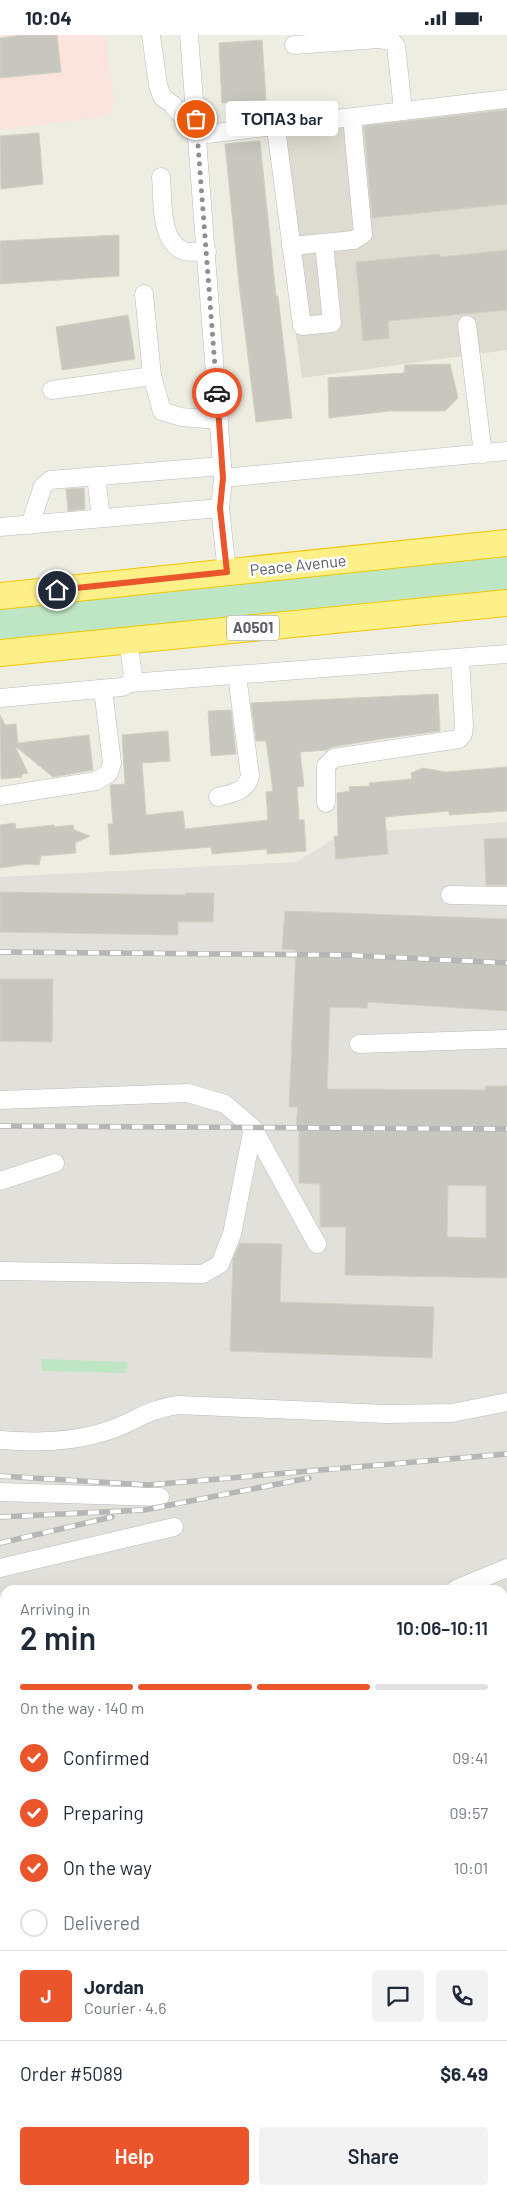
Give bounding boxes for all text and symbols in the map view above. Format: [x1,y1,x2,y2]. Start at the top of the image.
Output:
text: 10:04 [25,6,72,29]
pin [175,98,217,140]
callout: ТОПАЗ bar [226,101,338,137]
icon: bag [182,105,210,133]
text: ТОПАЗ bar [241,109,323,128]
courier [192,368,242,418]
icon: car [203,379,231,407]
street label: Peace Avenue [249,550,347,579]
pin [36,569,78,611]
icon: home [43,576,71,604]
road number: A0501 [227,615,279,641]
text: Arriving in [20,1599,90,1618]
text: 10:06–10:11 [396,1616,488,1639]
text: 2 min [20,1618,96,1656]
text: On the way · 140 m [20,1698,144,1717]
icon: check [20,1744,48,1772]
text: Confirmed [63,1746,150,1769]
text: 09:41 [452,1748,488,1767]
icon: check [20,1799,48,1827]
text: Preparing [63,1801,144,1824]
text: 09:57 [449,1803,488,1822]
icon: check [20,1854,48,1882]
text: On the way [63,1856,152,1879]
text: 10:01 [454,1858,488,1877]
text: Delivered [63,1911,140,1934]
button: chat [372,1970,424,2022]
button: phone [436,1970,488,2022]
text: Jordan [84,1975,144,1998]
text: J [40,1984,52,2007]
text: Courier · 4.6 [84,1998,167,2017]
text: Order #5089 [20,2062,123,2085]
text: $6.49 [440,2062,488,2085]
button: Help [20,2127,249,2185]
button: Share [259,2127,488,2185]

